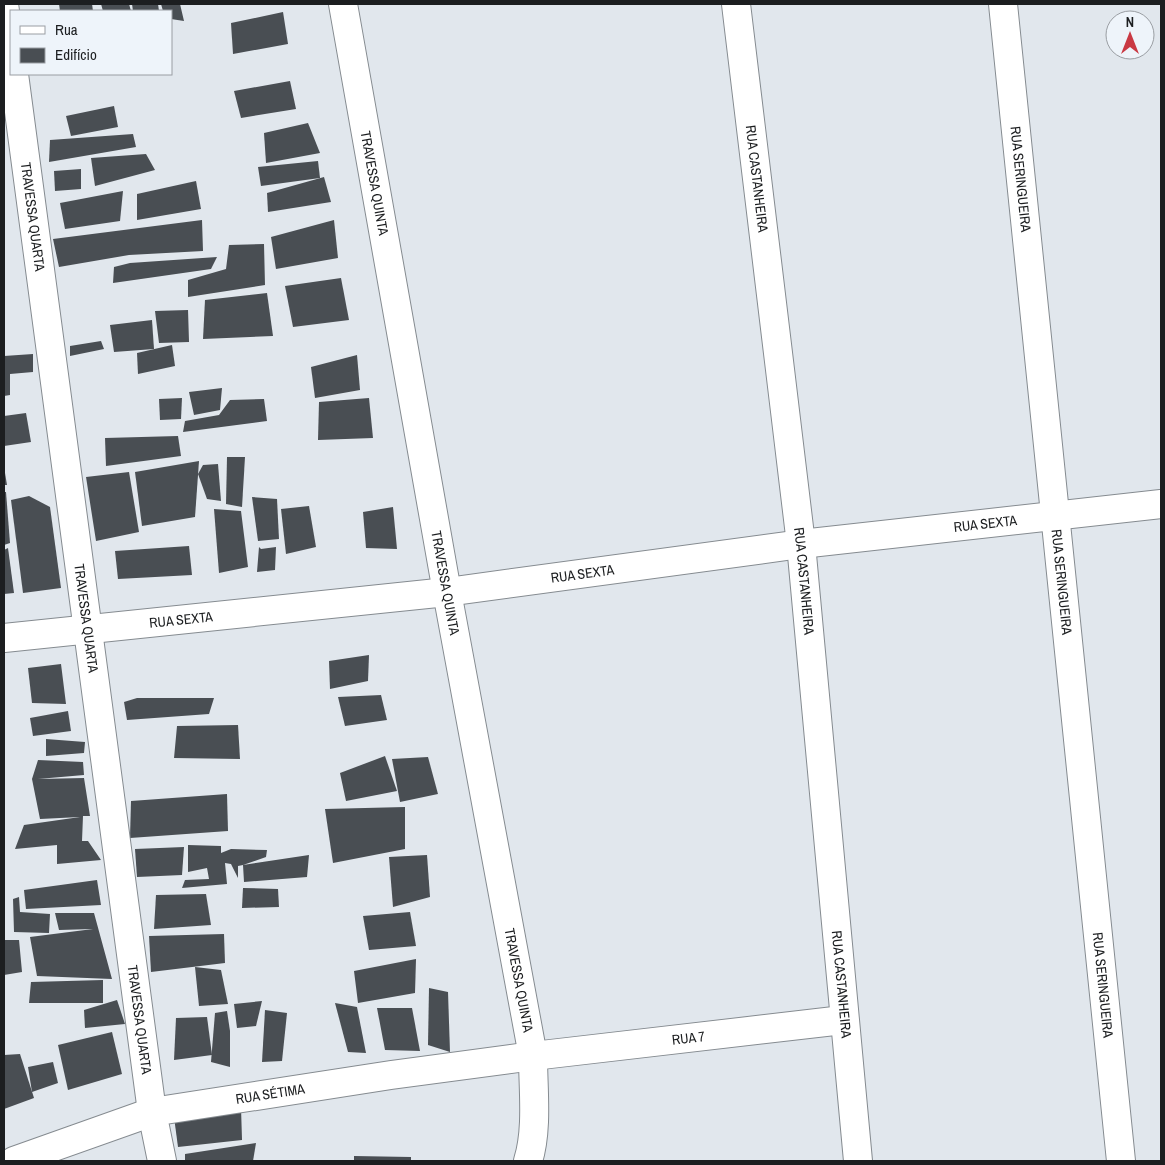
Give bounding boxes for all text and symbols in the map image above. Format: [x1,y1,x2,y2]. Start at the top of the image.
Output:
legend [10,10,172,75]
north arrow [1105,10,1155,60]
text: N [1126,13,1134,31]
text: Rua [55,19,78,40]
text: Edifício [55,44,97,65]
street label: RUA CASTANHEIRA [742,124,772,234]
street label: RUA SERINGUEIRA [1007,125,1035,233]
street label: TRAVESSA QUINTA [357,130,393,237]
street label: TRAVESSA QUARTA [17,161,49,273]
street label: RUA SEXTA [953,511,1018,536]
street label: RUA CASTANHEIRA [790,526,818,636]
street label: RUA SERINGUEIRA [1048,528,1076,636]
street label: TRAVESSA QUINTA [427,529,464,637]
street label: RUA SEXTA [550,560,615,587]
street label: TRAVESSA QUARTA [70,563,103,674]
street label: RUA SEXTA [148,607,214,632]
street label: TRAVESSA QUINTA [500,927,537,1034]
street label: RUA CASTANHEIRA [828,930,856,1039]
street label: RUA SERINGUEIRA [1089,931,1117,1039]
street label: TRAVESSA QUARTA [124,964,156,1076]
street label: RUA 7 [671,1027,706,1049]
street label: RUA SÉTIMA [234,1079,306,1108]

